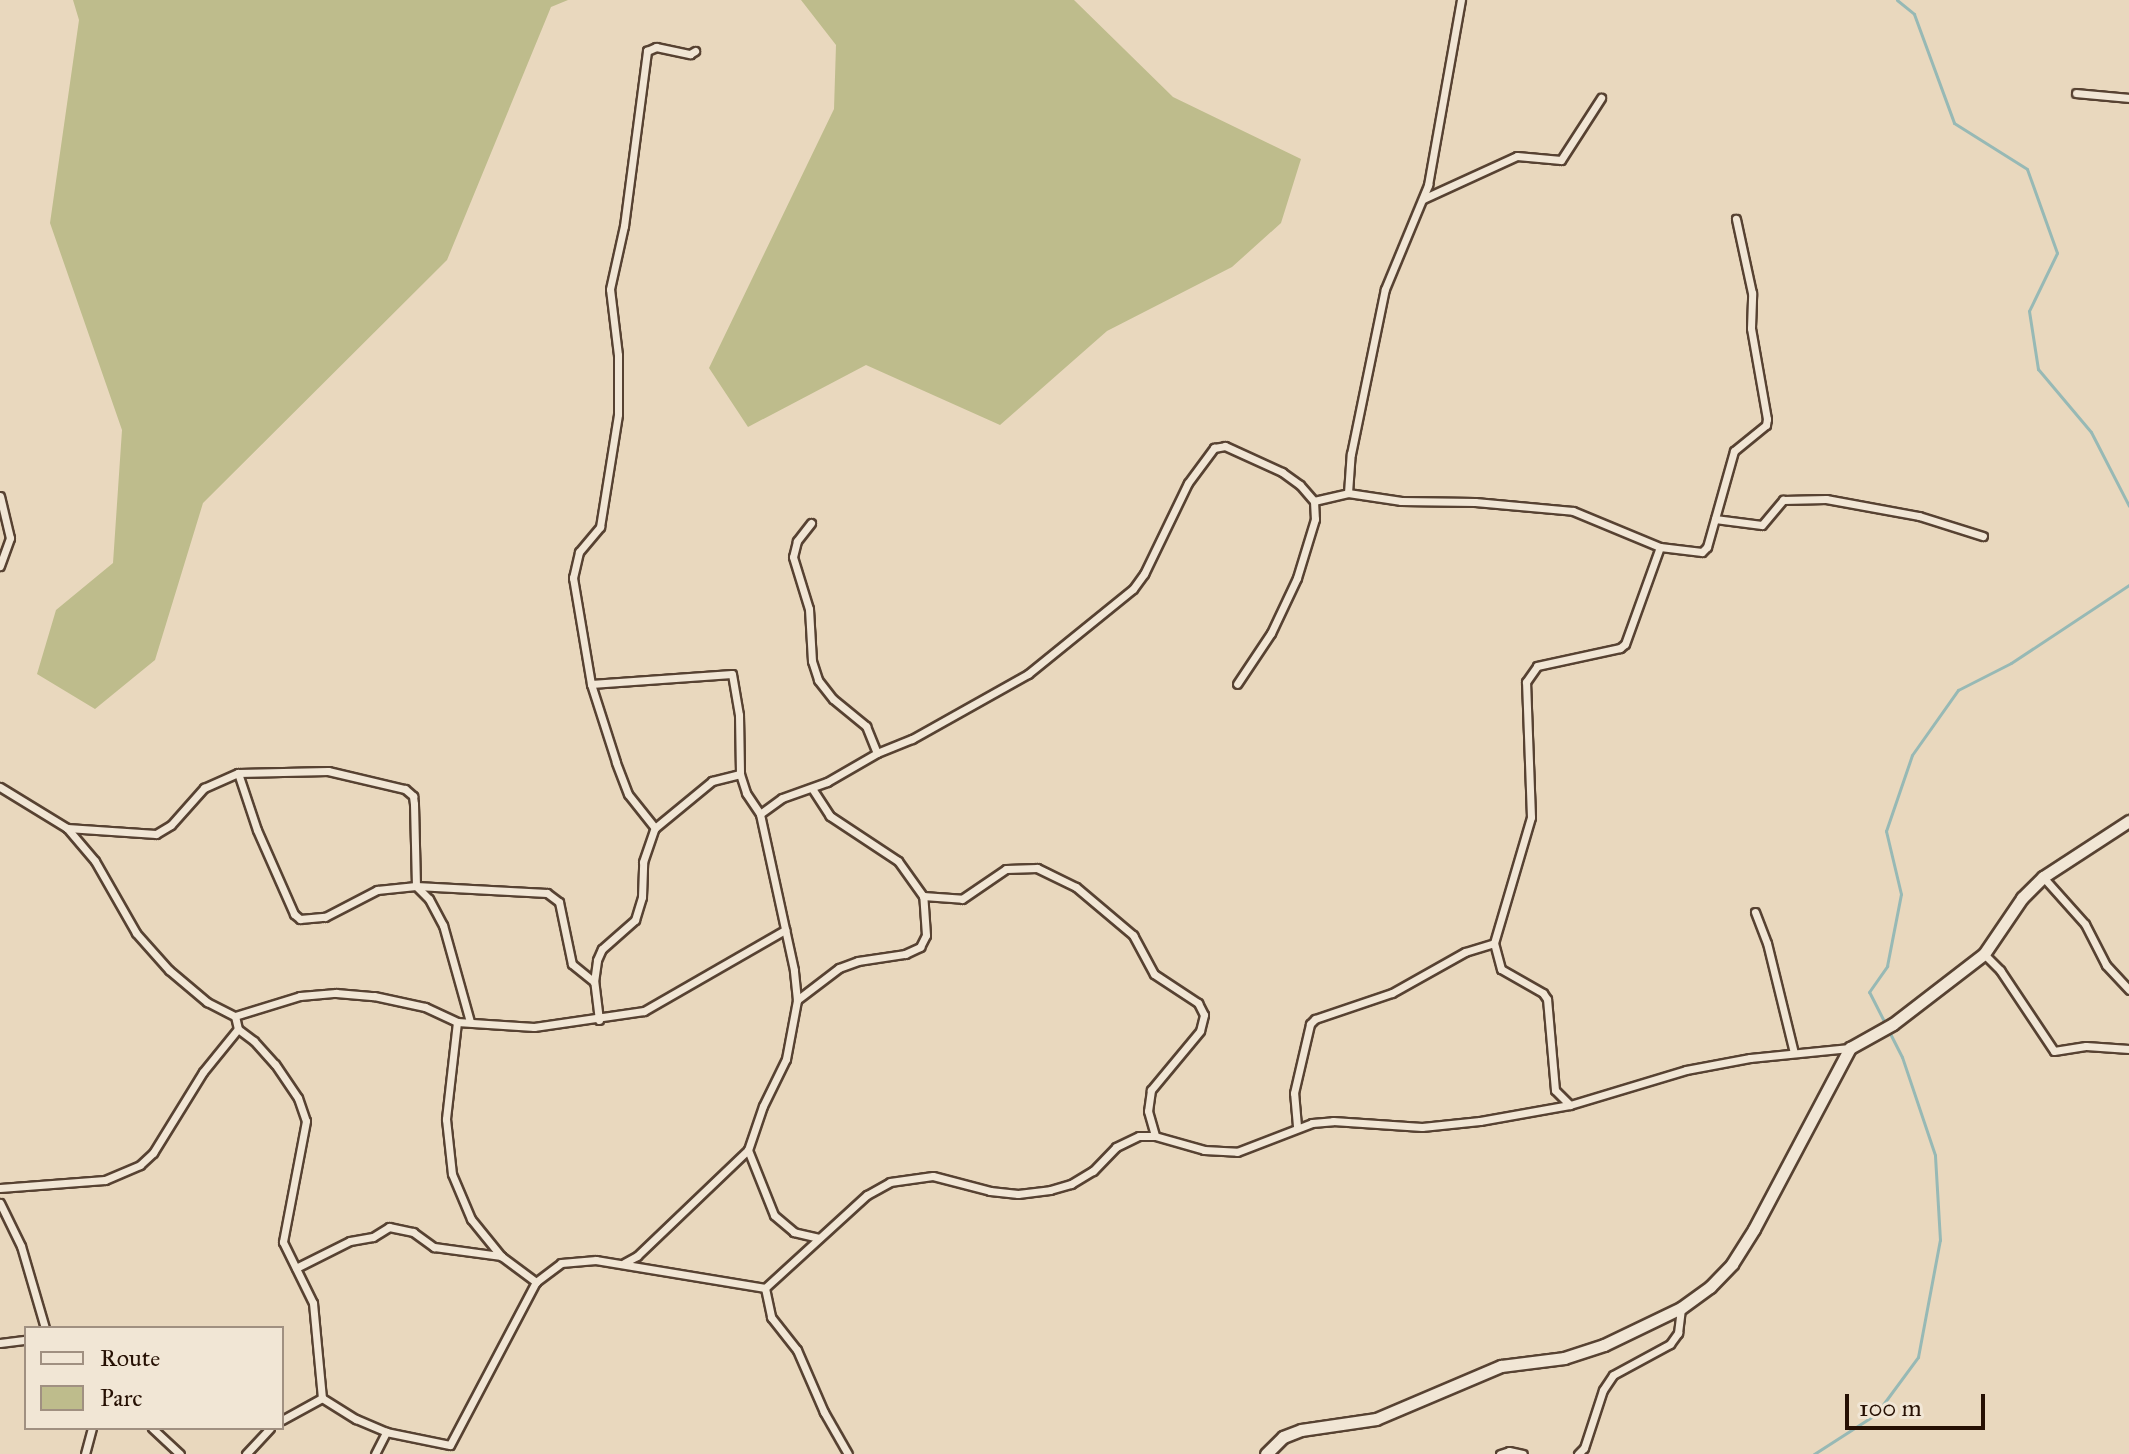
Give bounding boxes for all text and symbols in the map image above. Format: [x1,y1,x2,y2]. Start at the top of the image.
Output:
legend [24,1326,284,1430]
text: Route [100,1343,160,1373]
scale bar [1849,1378,1989,1428]
text: Parc [100,1383,142,1413]
text: 100 m [1859,1393,1922,1423]

